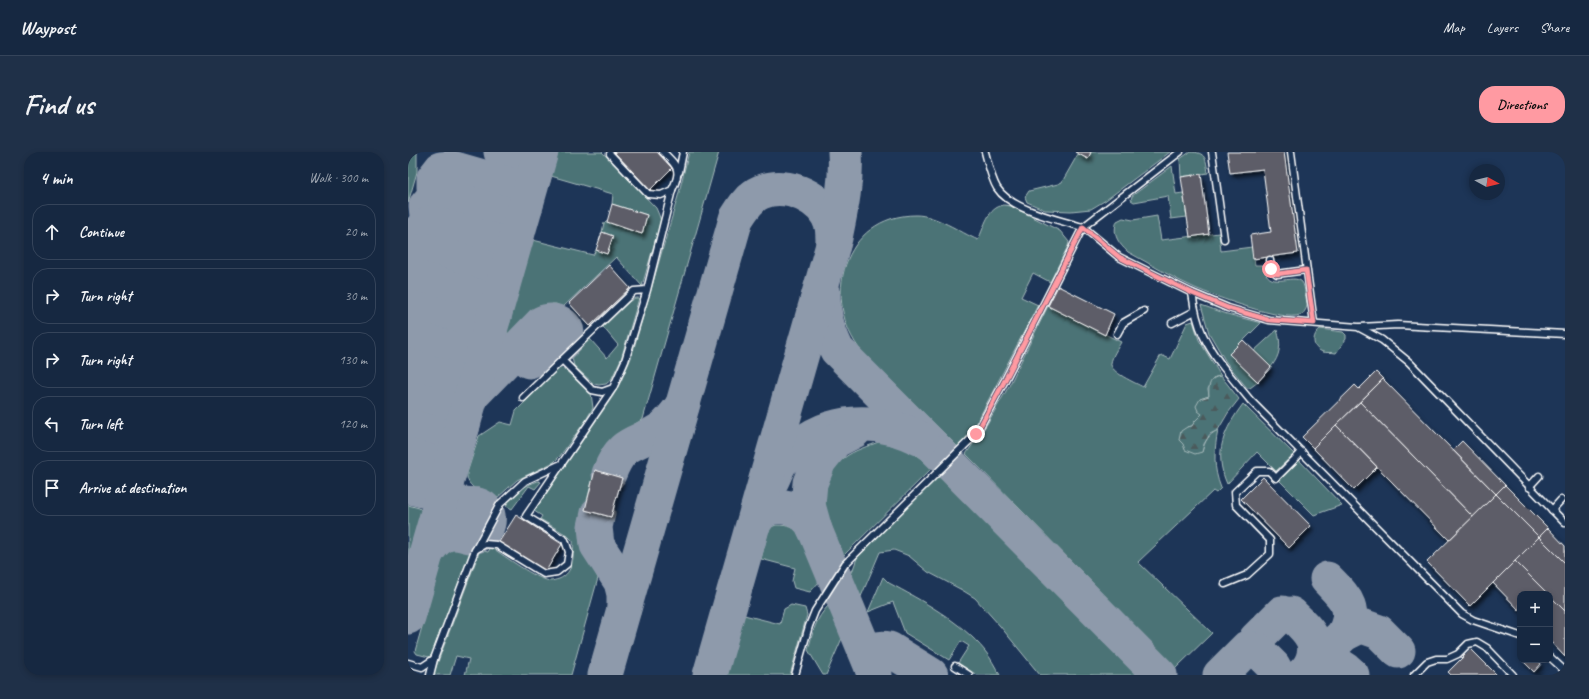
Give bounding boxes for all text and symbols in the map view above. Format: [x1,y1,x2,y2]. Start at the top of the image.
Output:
text: Waypost [20,16,75,40]
text: Map [1443,19,1465,36]
text: Layers [1487,19,1518,36]
text: Share [1540,19,1569,36]
button: Directions [1479,86,1565,123]
text: Find us [24,87,94,122]
north arrow [1469,164,1505,200]
text: 4 min [40,168,73,189]
text: Walk · 300 m [309,170,368,186]
icon: ahead [41,221,63,243]
text: Continue [79,223,124,242]
text: 20 m [345,224,367,240]
route start [1262,260,1280,278]
icon: right [41,285,63,307]
text: Turn right [79,287,132,306]
text: 30 m [345,288,367,304]
icon: right [41,349,63,371]
text: Turn right [79,351,132,370]
text: 130 m [339,352,367,368]
icon: left [41,413,63,435]
text: Turn left [79,415,122,434]
text: 120 m [339,416,367,432]
route end [967,425,985,443]
icon: arrive [41,477,63,499]
text: Arrive at destination [79,479,186,498]
map controls [1517,591,1553,663]
button: + [1517,591,1553,627]
button: − [1517,627,1553,663]

